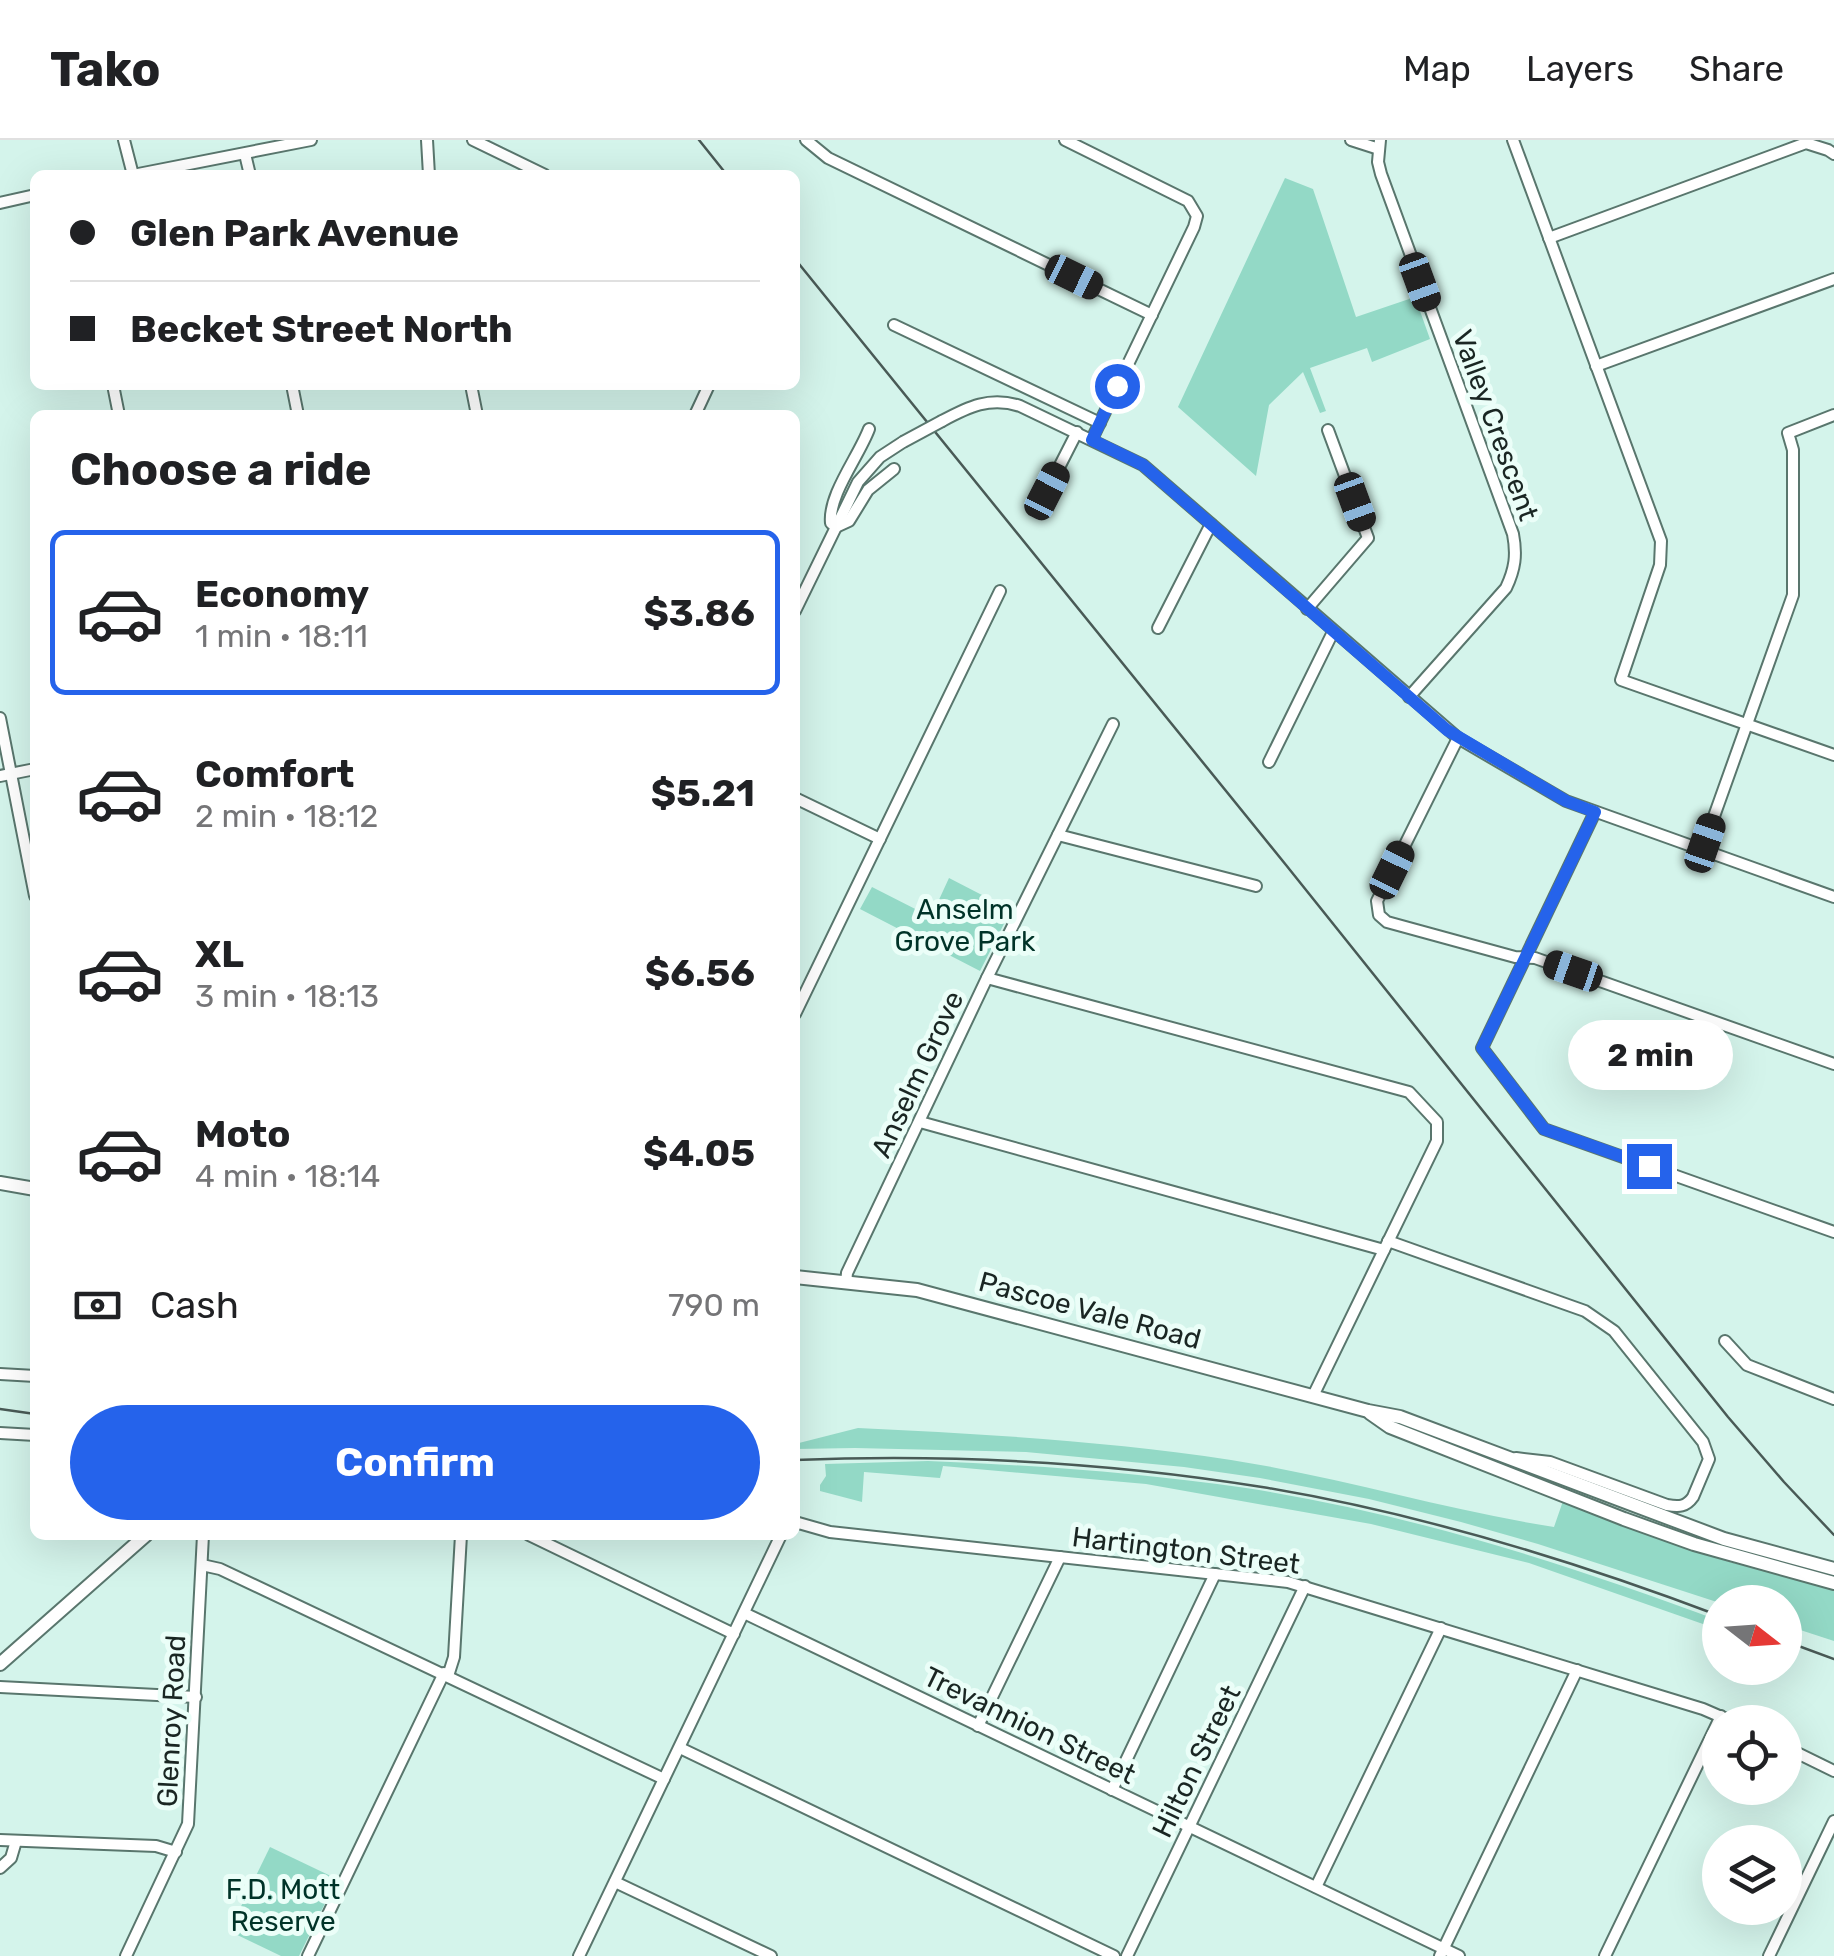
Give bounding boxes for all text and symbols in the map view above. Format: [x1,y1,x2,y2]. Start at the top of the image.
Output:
text: Tako [50,41,161,98]
text: Map [1403,48,1471,90]
text: Layers [1526,48,1634,90]
text: Share [1689,48,1784,90]
text: Glen Park Avenue [130,210,459,256]
car [1396,249,1444,315]
car [1040,250,1108,304]
text: Becket Street North [130,306,513,352]
street label: Valley Crescent [1446,325,1545,525]
route start [1095,364,1140,409]
text: Choose a ride [70,443,372,496]
car [1020,457,1074,525]
car [1331,469,1379,535]
icon: car [75,568,165,658]
text: Economy [195,571,369,617]
text: $3.86 [643,590,755,636]
text: 1 min · 18:11 [195,617,368,655]
icon: car [75,748,165,838]
text: Comfort [195,751,354,797]
text: $5.21 [651,770,755,816]
text: 2 min · 18:12 [195,797,378,835]
car [1681,810,1729,876]
car [1365,836,1419,904]
park label: Anselm Grove Park [895,893,1036,958]
icon: car [75,928,165,1018]
text: XL [195,931,244,977]
car [1540,947,1606,995]
text: $6.56 [645,950,755,996]
text: 3 min · 18:13 [195,977,379,1015]
street label: Anselm Grove [864,986,970,1163]
callout: 2 min [1566,1021,1732,1091]
text: 2 min [1607,1036,1694,1074]
icon: car [75,1108,165,1198]
text: Moto [195,1111,291,1157]
text: $4.05 [643,1130,755,1176]
route end [1627,1144,1672,1189]
text: 4 min · 18:14 [195,1157,380,1195]
street label: Pascoe Vale Road [975,1265,1205,1356]
icon: cash [70,1278,125,1333]
text: Cash [150,1282,239,1328]
text: 790 m [668,1286,760,1324]
button: Confirm [70,1405,760,1520]
street label: Hartington Street [1070,1520,1302,1581]
north arrow [1702,1585,1802,1685]
map controls [1702,1585,1802,1925]
street label: Glenroy Road [151,1634,192,1808]
street label: Trevannion Street [919,1660,1141,1791]
street label: Hilton Street [1145,1680,1248,1843]
button: locate [1702,1705,1802,1805]
button: layers [1702,1825,1802,1925]
park label: F.D. Mott Reserve [226,1873,340,1938]

